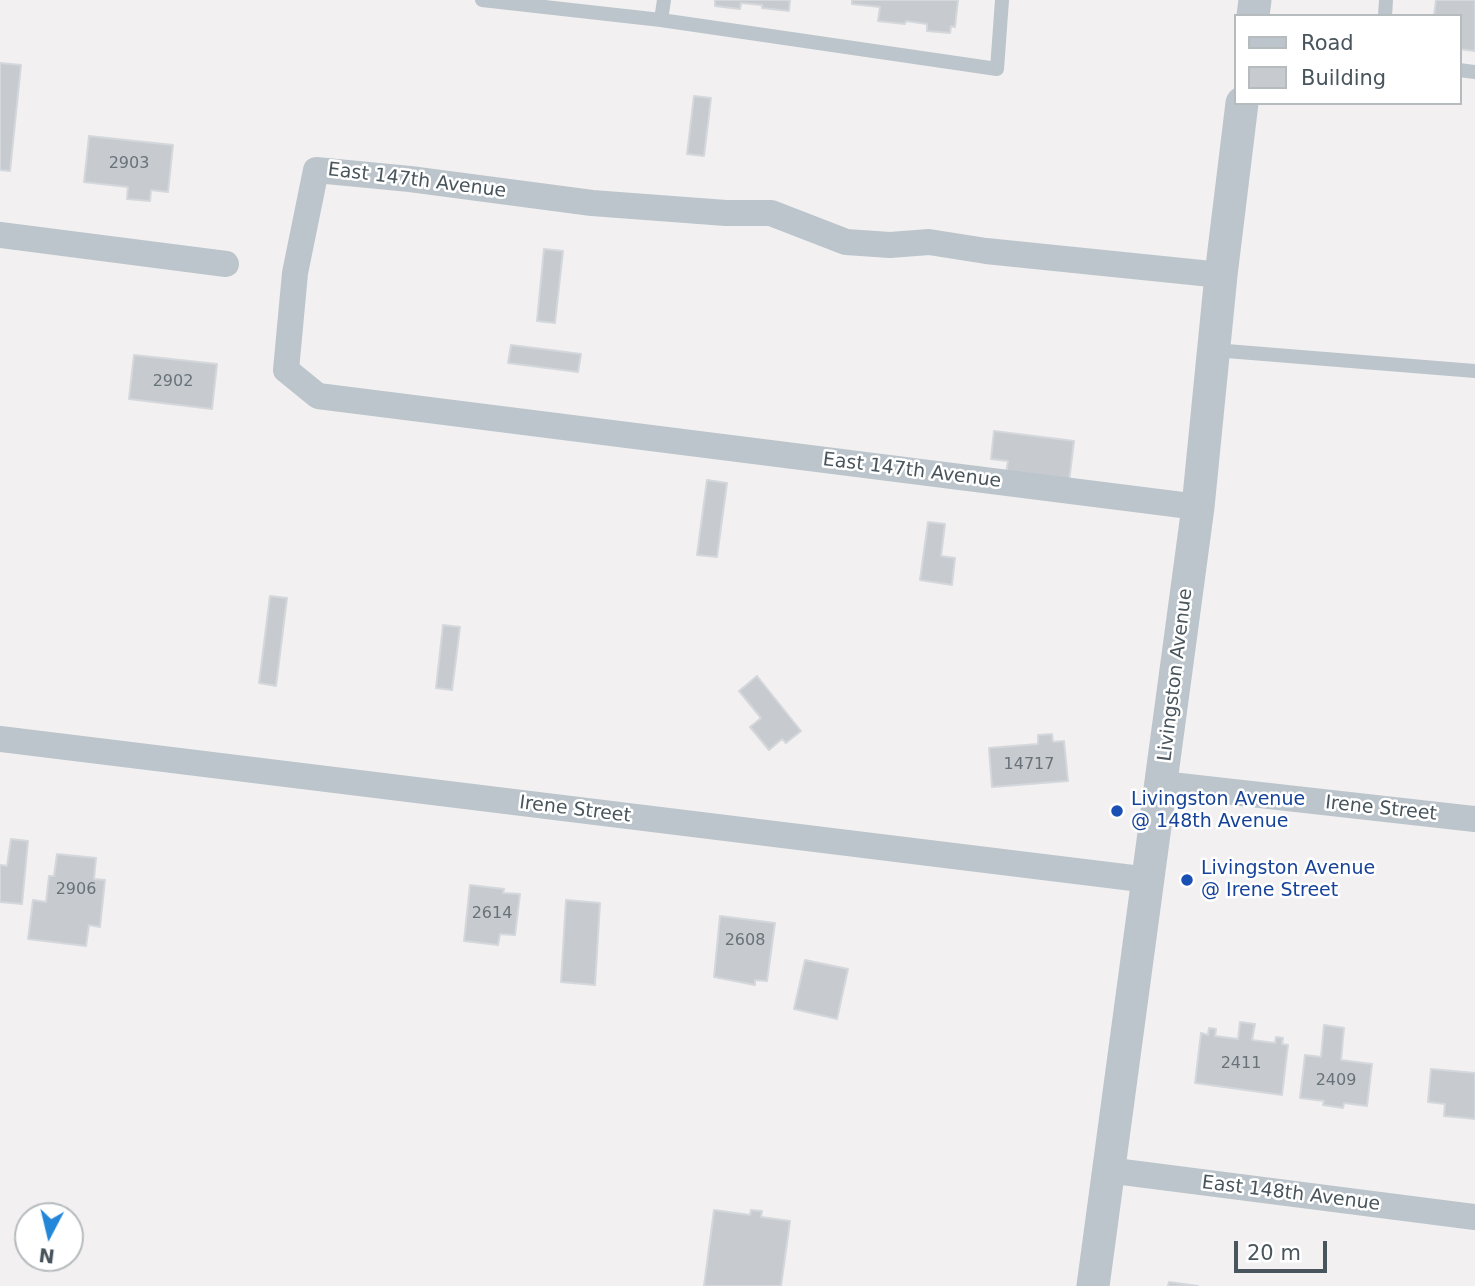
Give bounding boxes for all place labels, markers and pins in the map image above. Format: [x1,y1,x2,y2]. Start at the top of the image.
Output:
place label: Livingston Avenue @ 148th Avenue [1131,789,1305,833]
marker: Livingston Avenue @ 148th Avenue [1109,803,1125,819]
place label: Livingston Avenue @ Irene Street [1201,858,1375,902]
marker: Livingston Avenue @ Irene Street [1179,872,1195,888]

